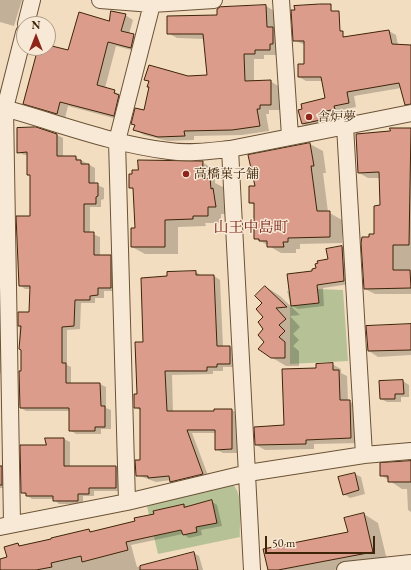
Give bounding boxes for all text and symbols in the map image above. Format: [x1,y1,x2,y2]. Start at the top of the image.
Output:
north arrow [16,16,56,56]
text: N [32,18,40,32]
place label: 舎炉夢 [317,109,356,125]
marker: 舎炉夢 [304,112,314,122]
place label: 高橋菓子舗 [194,166,259,182]
marker: 高橋菓子舗 [181,169,191,179]
district label: 山王中島町 [214,219,288,237]
scale bar [267,528,377,554]
text: 50 m [272,535,295,551]

